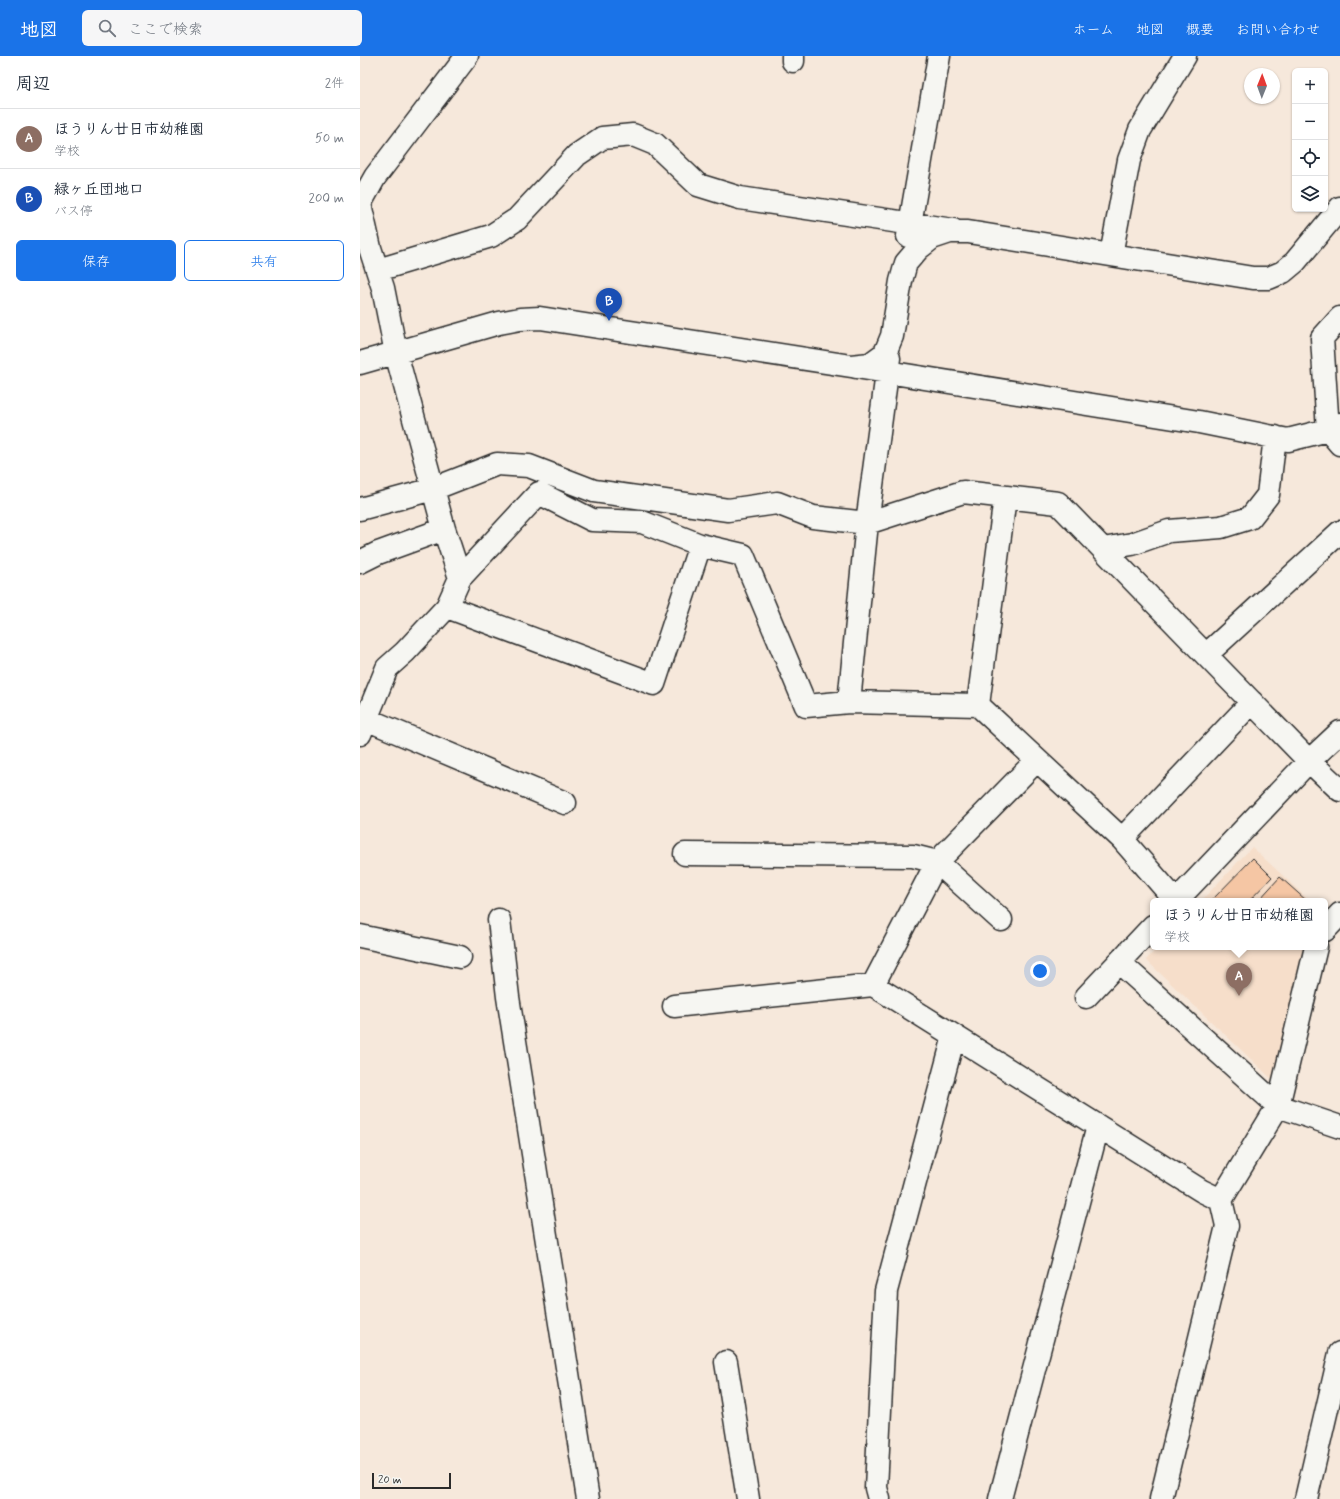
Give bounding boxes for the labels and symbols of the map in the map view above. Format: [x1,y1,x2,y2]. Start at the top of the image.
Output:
north arrow [1244,68,1280,104]
pin: B [596,288,622,321]
your location [1030,961,1050,981]
pin: A [1226,963,1252,996]
scale bar [372,1471,451,1490]

